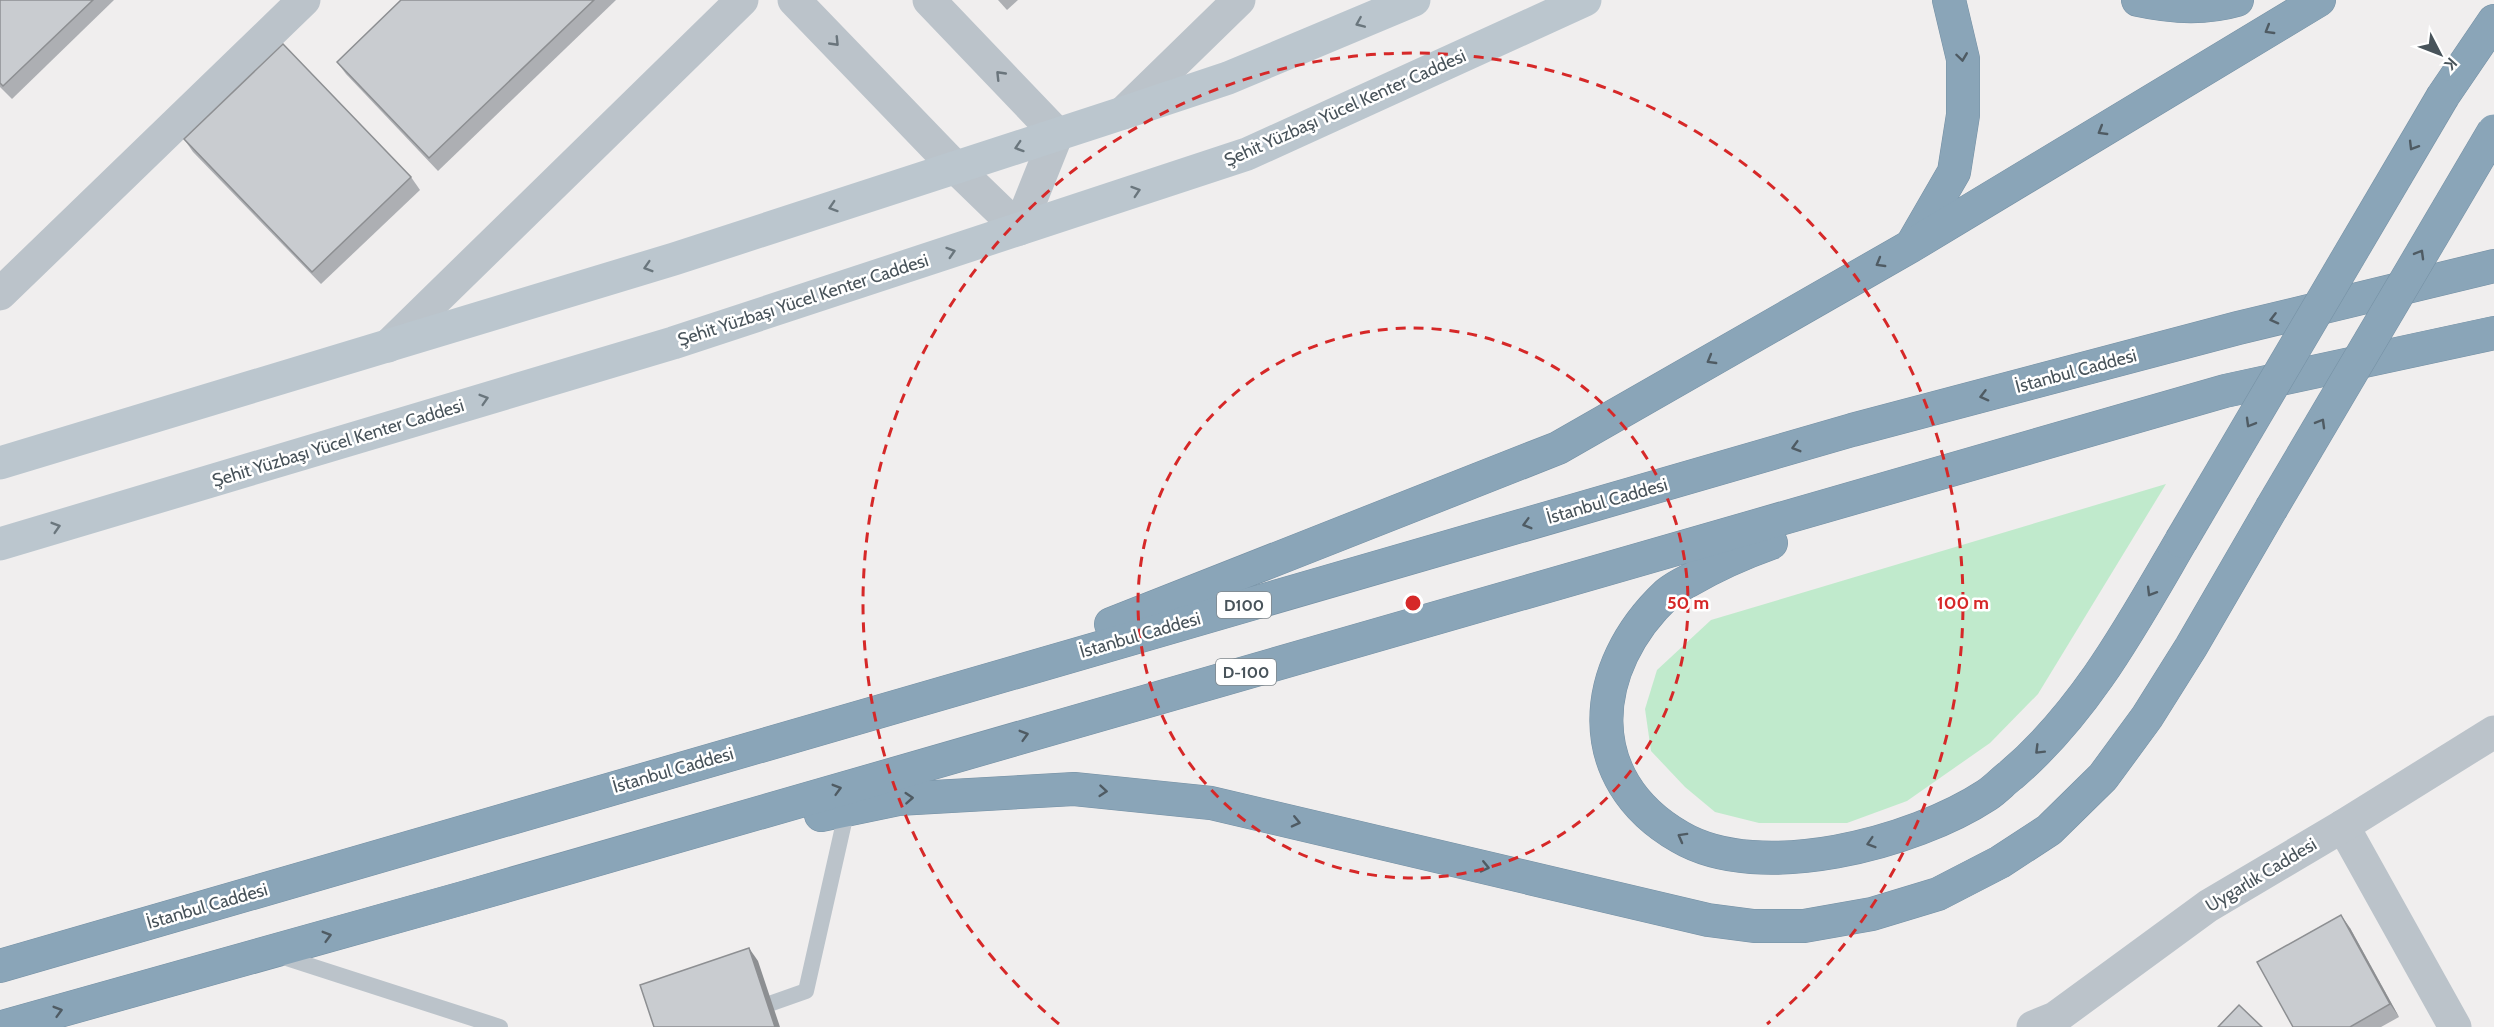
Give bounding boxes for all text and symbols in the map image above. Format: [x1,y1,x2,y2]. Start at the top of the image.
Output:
one-way arrow [1355,16,1366,28]
one-way arrow [2265,23,2275,35]
north arrow [2410,24,2470,84]
one-way arrow [828,36,839,46]
street label: Şehit Yüzbaşı Yücel Kenter Caddesi [1221,45,1469,171]
one-way arrow [1955,52,1968,62]
text: K [2440,54,2461,74]
one-way arrow [996,71,1007,81]
one-way arrow [2098,123,2108,135]
one-way arrow [1014,139,1025,152]
one-way arrow [2408,140,2420,150]
one-way arrow [1130,185,1141,198]
one-way arrow [828,200,839,212]
one-way arrow [945,246,956,259]
street label: Şehit Yüzbaşı Yücel Kenter Caddesi [675,249,931,351]
one-way arrow [2413,250,2424,260]
one-way arrow [1876,256,1886,268]
one-way arrow [643,260,654,272]
one-way arrow [2269,312,2279,325]
street label: İstanbul Caddesi [2013,344,2139,398]
one-way arrow [1707,353,1717,365]
one-way arrow [1979,388,1989,401]
street label: Şehit Yüzbaşı Yücel Kenter Caddesi [209,394,467,492]
one-way arrow [478,394,489,406]
one-way arrow [2246,417,2258,427]
one-way arrow [2314,419,2326,429]
one-way arrow [1791,440,1801,452]
street label: İstanbul Caddesi [1544,473,1670,529]
one-way arrow [1522,517,1533,529]
one-way arrow [50,522,61,534]
one-way arrow [2147,586,2159,596]
road number: D100 [1217,592,1271,618]
text: 50 m [1667,592,1709,614]
text: 100 m [1937,592,1989,614]
centre of rings [1403,593,1423,613]
street label: İstanbul Caddesi [1077,607,1203,663]
road number: D-100 [1216,659,1276,685]
one-way arrow [1018,730,1029,742]
street label: İstanbul Caddesi [610,742,736,798]
one-way arrow [2035,743,2045,754]
one-way arrow [831,784,842,796]
one-way arrow [1099,784,1108,797]
one-way arrow [904,792,913,805]
one-way arrow [1290,815,1300,828]
one-way arrow [1677,833,1688,844]
street label: Uygarlık Caddesi [2202,833,2320,917]
one-way arrow [1866,836,1877,848]
one-way arrow [1480,860,1490,873]
street label: İstanbul Caddesi [144,878,270,934]
one-way arrow [321,931,331,943]
one-way arrow [52,1006,63,1018]

